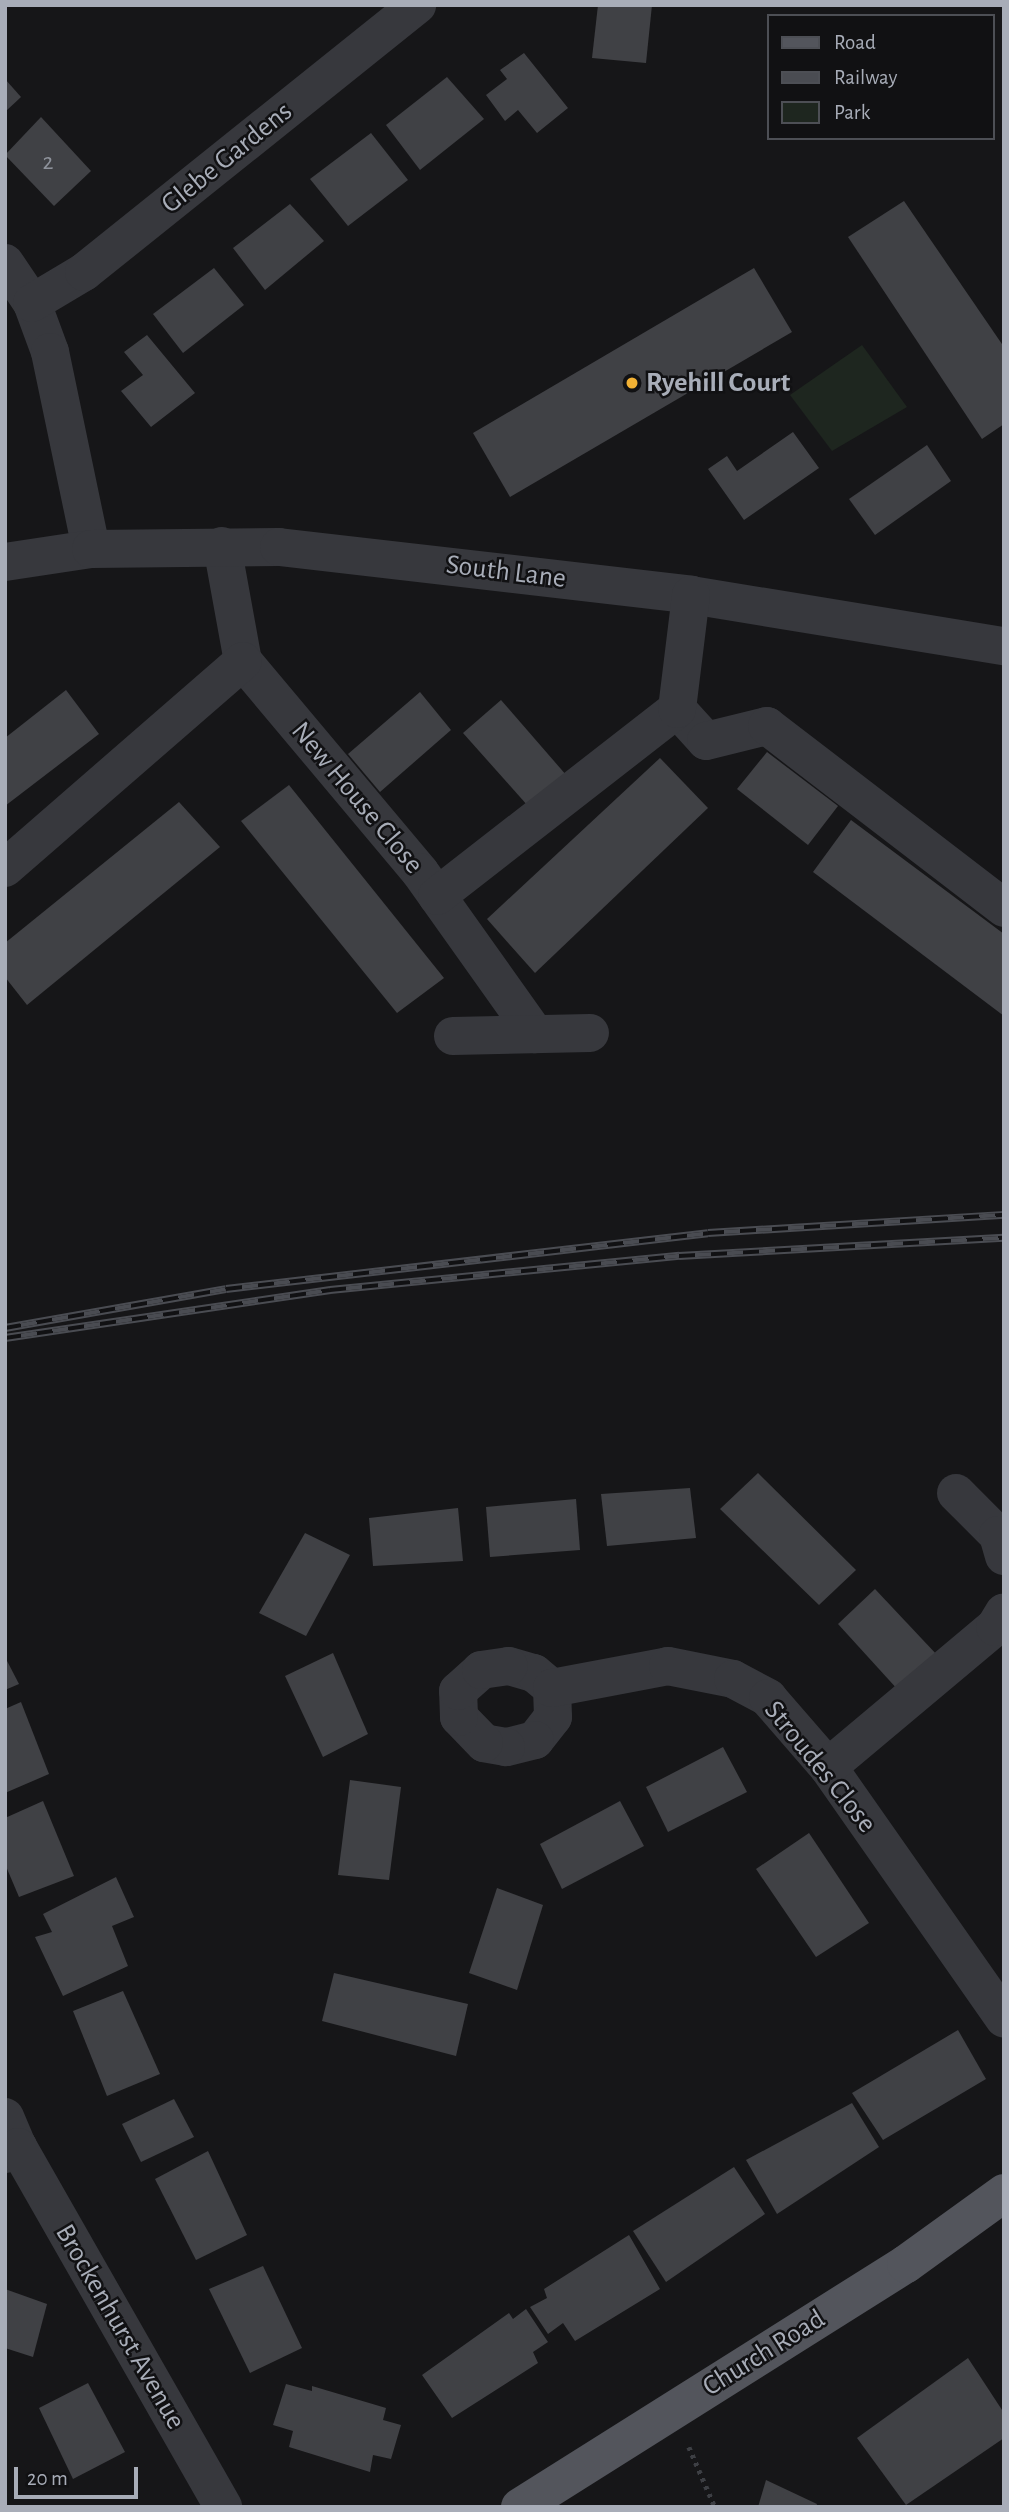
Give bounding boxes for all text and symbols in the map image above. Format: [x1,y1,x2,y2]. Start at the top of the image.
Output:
legend [768,14,995,140]
text: Road [834,32,876,53]
text: Railway [834,67,897,88]
street label: Glebe Gardens [155,95,299,221]
text: Park [834,102,870,123]
house number: 2 [43,149,53,177]
place label: Ryehill Court [646,366,790,400]
marker: Ryehill Court [624,375,640,391]
street label: South Lane [444,548,568,596]
street label: New House Close [284,715,430,881]
street label: Stroudes Close [757,1694,883,1840]
street label: Brockenhurst Avenue [48,2219,192,2435]
street label: Church Road [697,2302,831,2404]
scale bar [18,2452,142,2496]
text: 20 m [27,2468,68,2489]

